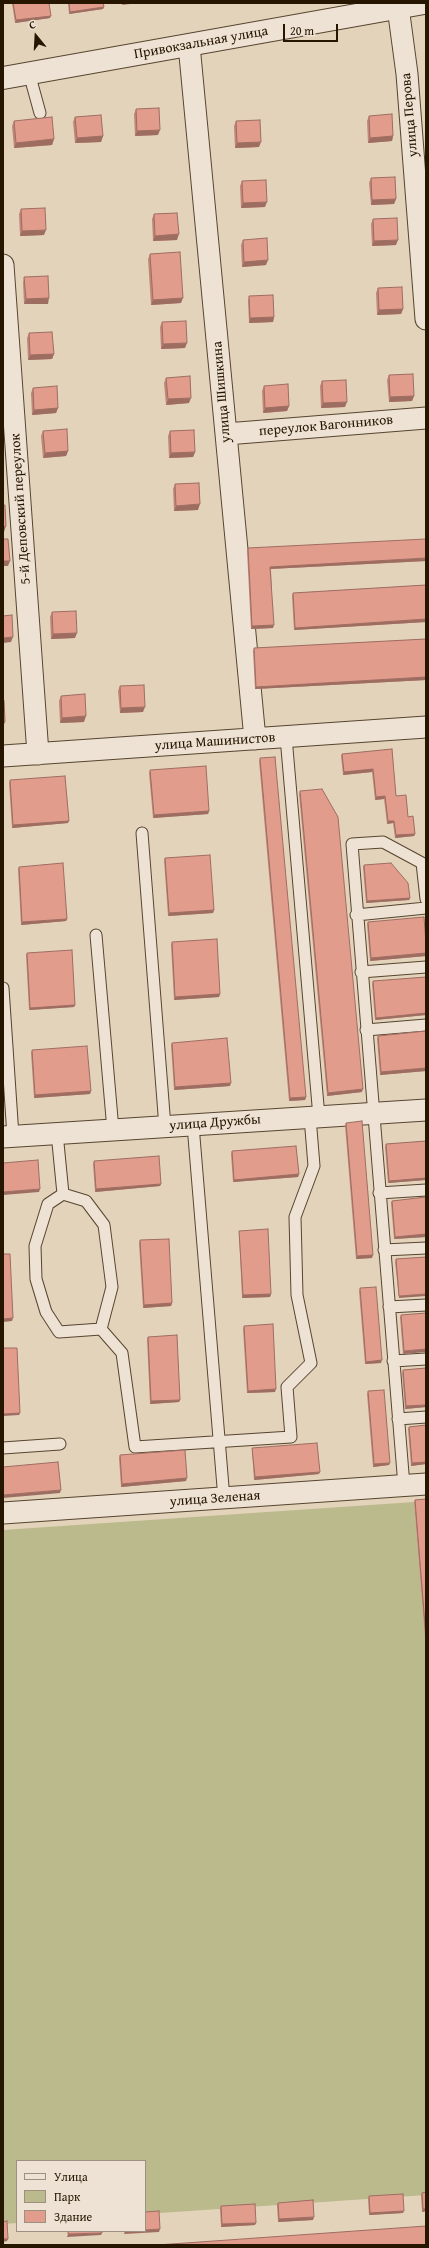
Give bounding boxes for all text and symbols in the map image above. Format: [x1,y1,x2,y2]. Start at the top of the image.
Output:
north arrow [16,16,56,56]
text: С [27,16,38,33]
scale bar [285,16,340,42]
text: 20 m [290,22,314,39]
street label: Привокзальная улица [133,23,269,63]
street label: улица Перова [398,72,422,158]
street label: улица Шишкина [209,340,235,444]
street label: переулок Вагонников [258,412,394,440]
street label: 5-й Деповский переулок [7,433,35,585]
street label: улица Машинистов [154,729,276,755]
street label: улица Дружбы [169,1111,261,1135]
street label: улица Зеленая [169,1487,261,1511]
legend [16,2160,146,2232]
text: Улица [54,2168,88,2185]
text: Парк [54,2188,80,2205]
text: Здание [54,2208,92,2225]

